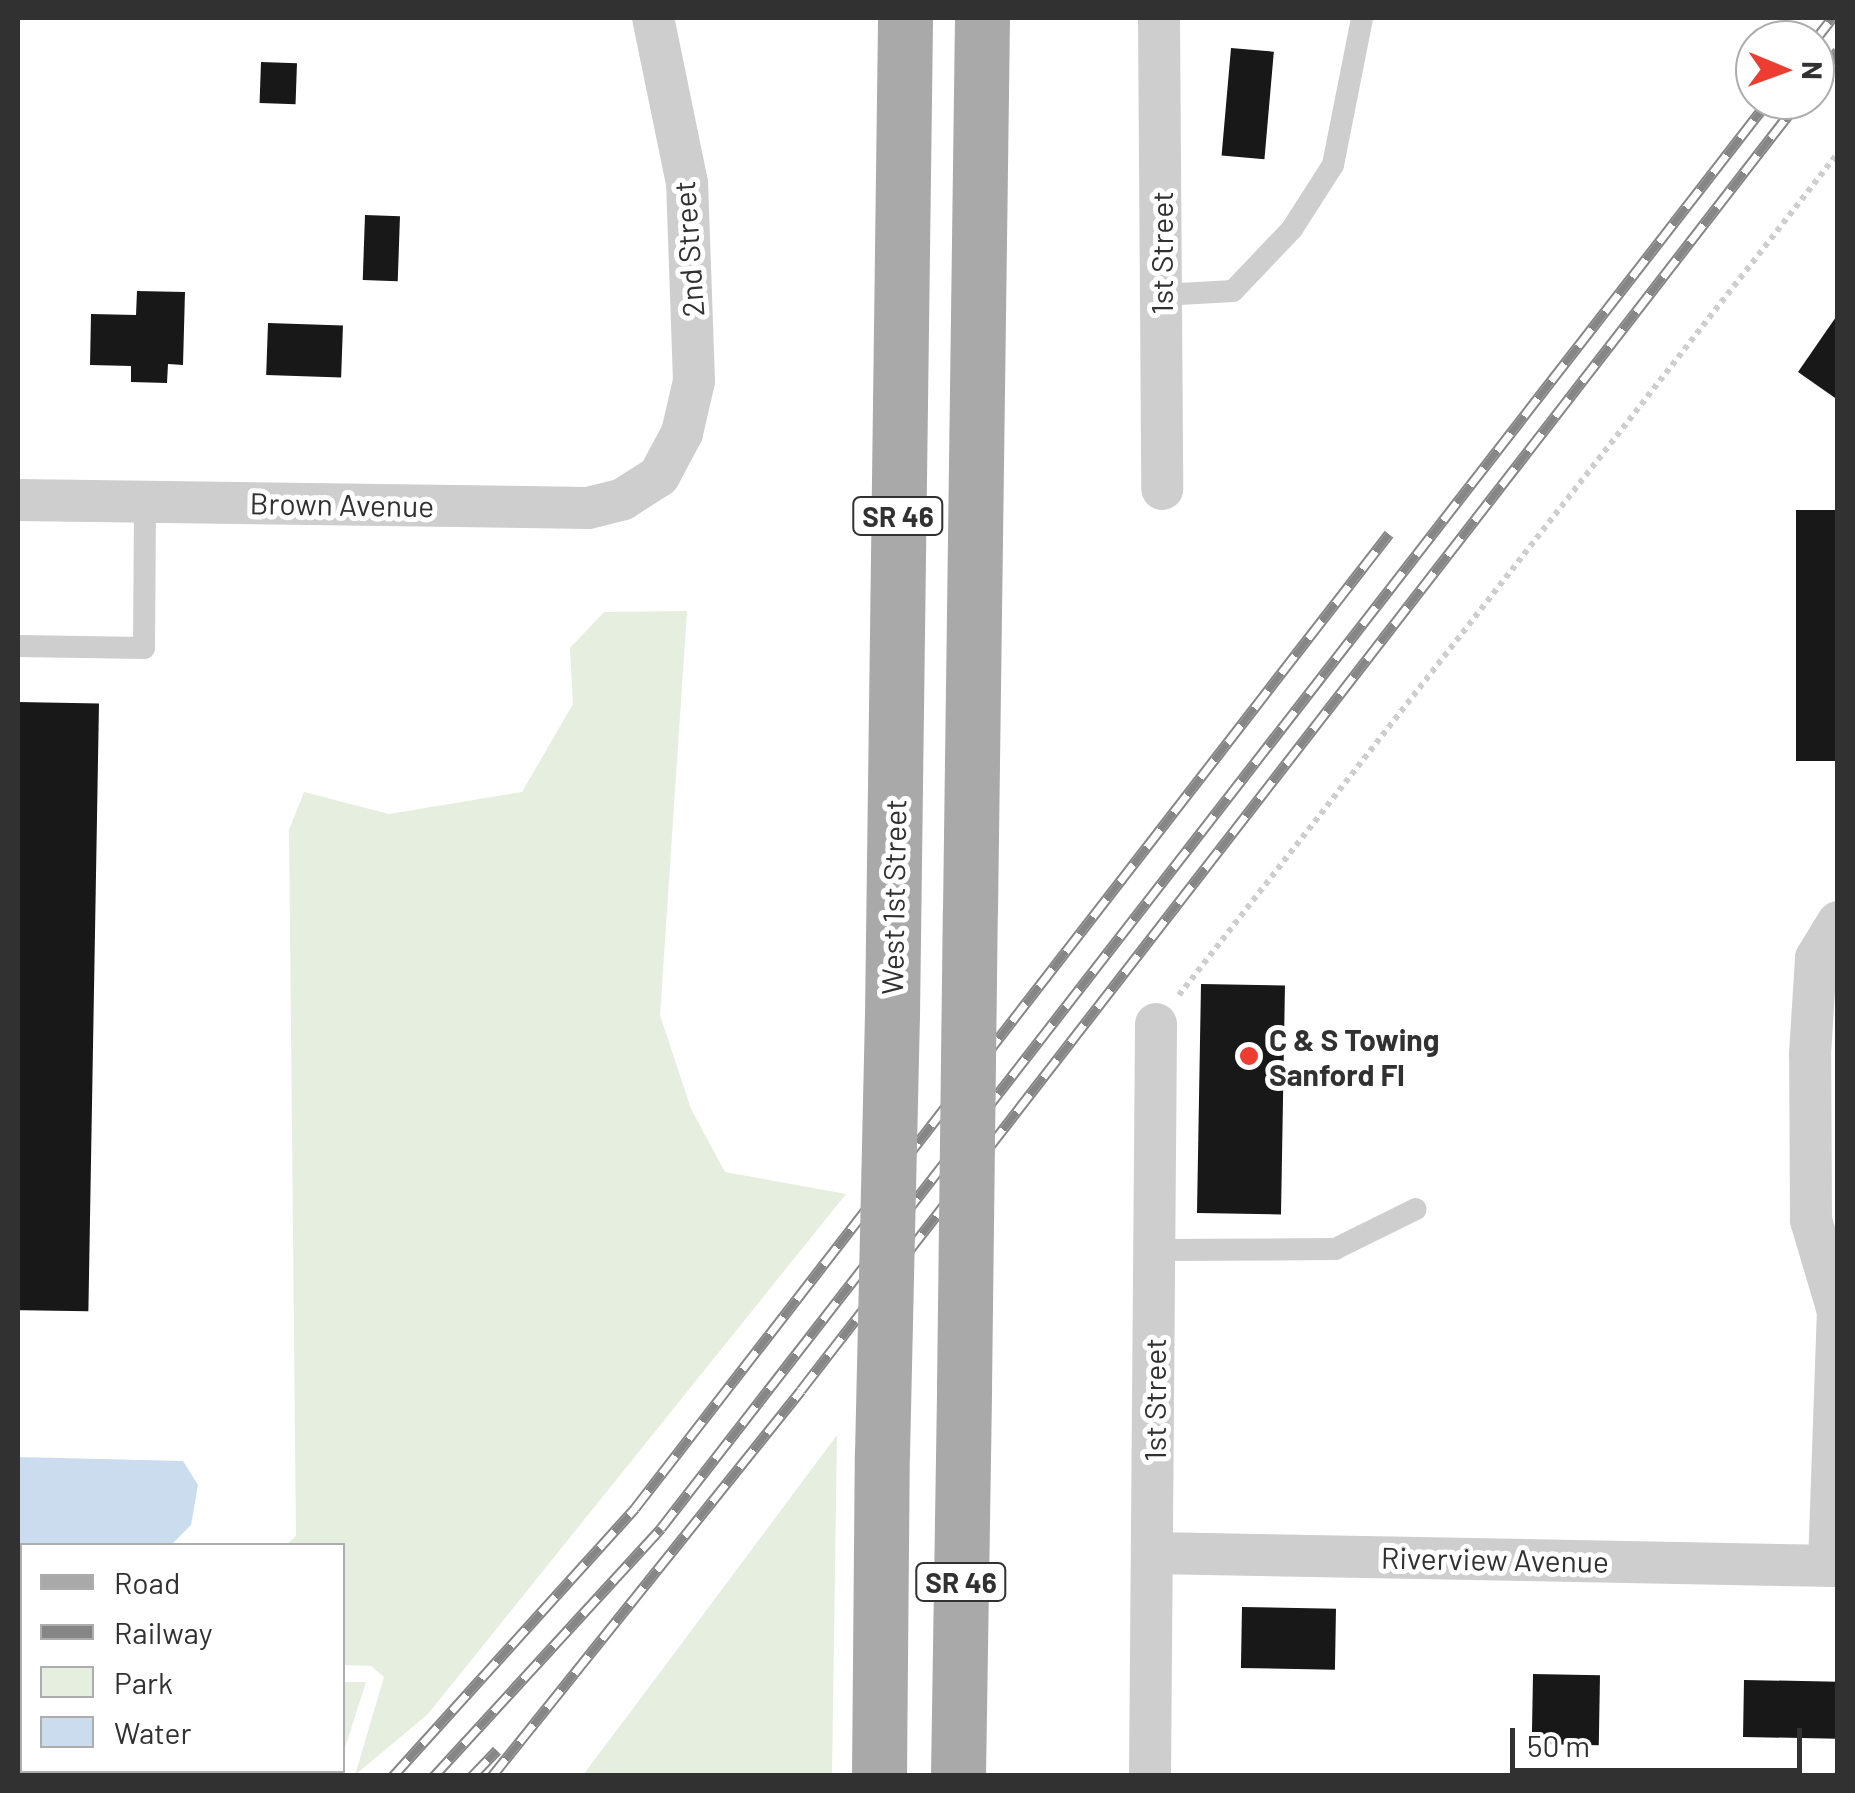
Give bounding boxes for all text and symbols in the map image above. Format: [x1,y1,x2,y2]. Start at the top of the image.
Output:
north arrow [1735,20,1835,120]
text: N [1796,61,1830,80]
street label: 2nd Street [665,180,711,318]
street label: 1st Street [1143,191,1179,315]
street label: Brown Avenue [249,484,435,524]
road number: SR 46 [850,493,946,539]
street label: West 1st Street [873,799,913,995]
place label: C & S Towing Sanford Fl [1269,1021,1439,1092]
marker: C & S Towing Sanford Fl [1238,1045,1260,1067]
street label: 1st Street [1136,1338,1172,1462]
street label: Riverview Avenue [1381,1539,1609,1579]
legend [20,1543,345,1773]
road number: SR 46 [914,1559,1008,1605]
text: Road [114,1564,180,1600]
text: Railway [114,1614,213,1650]
text: Park [114,1664,173,1700]
scale bar [1515,1708,1808,1770]
text: Water [114,1714,192,1750]
text: 50 m [1527,1727,1590,1763]

